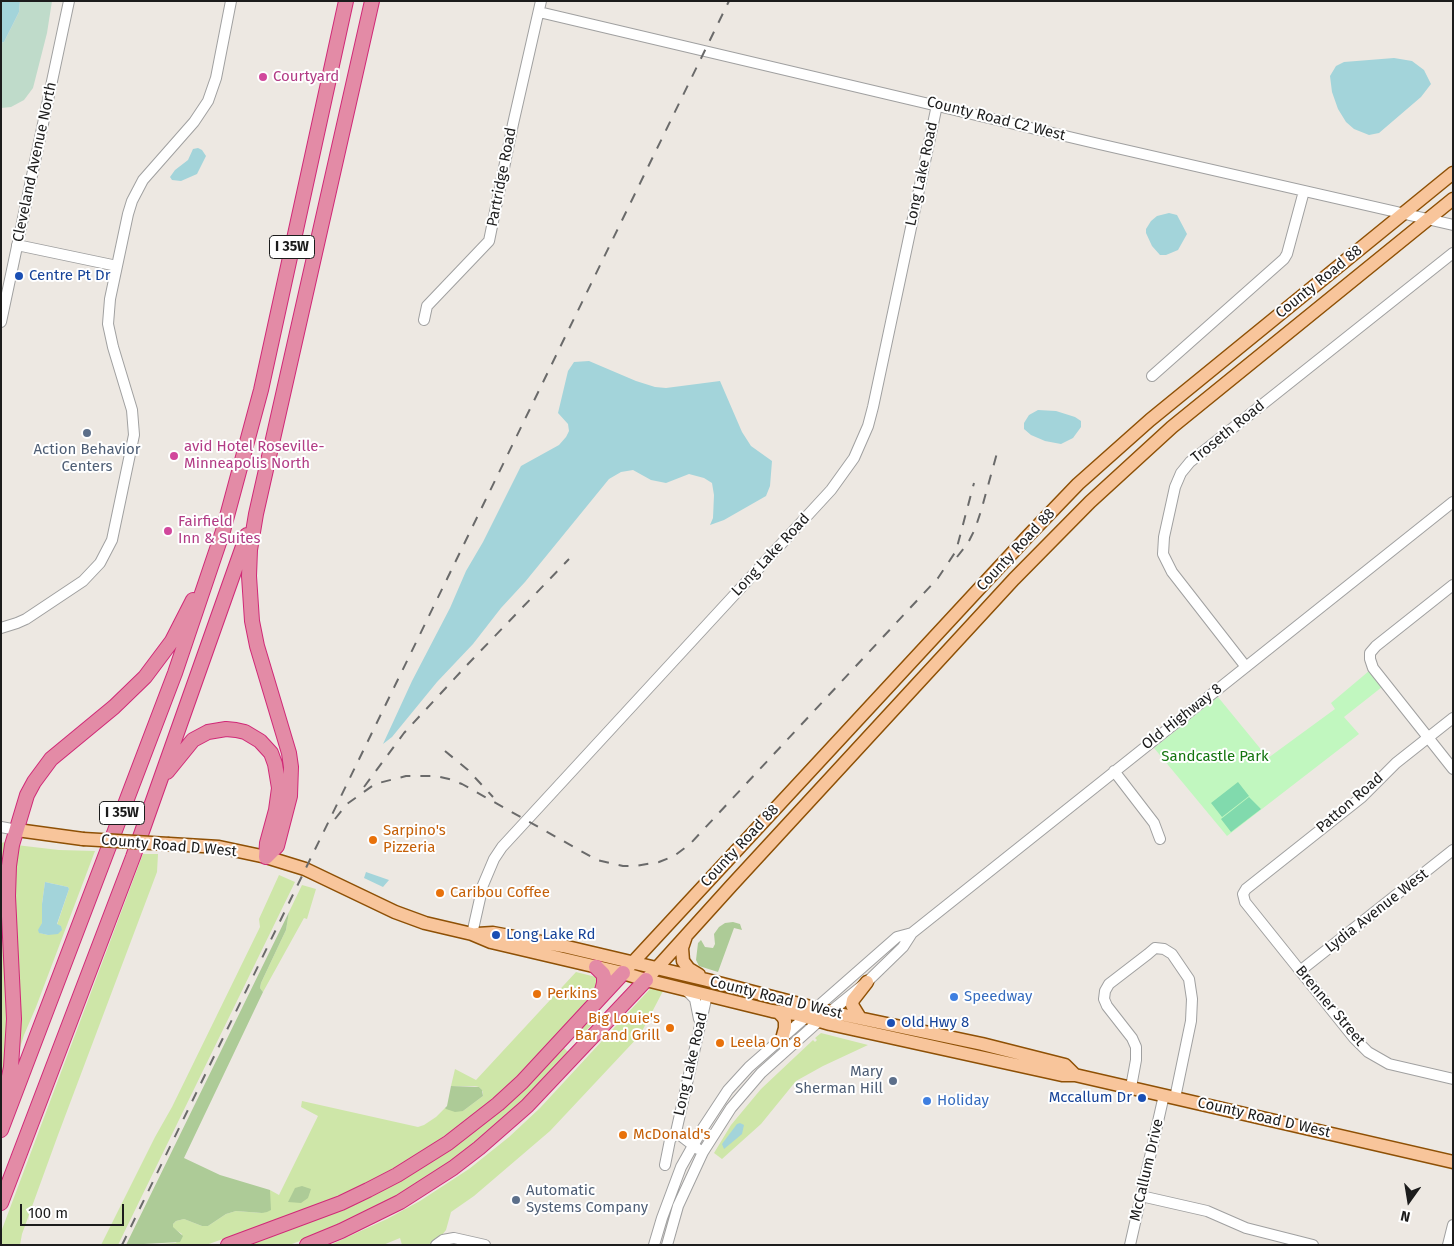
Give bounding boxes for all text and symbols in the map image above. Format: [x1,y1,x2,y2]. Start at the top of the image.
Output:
place label: Courtyard [273,68,339,86]
marker: Courtyard [257,71,269,83]
street label: Cleveland Avenue North [9,80,61,244]
street label: County Road C2 West [925,93,1067,145]
street label: Long Lake Road [902,120,942,228]
street label: Partridge Road [484,126,520,228]
road number: I 35W [270,236,314,258]
street label: County Road 88 [1272,242,1366,322]
place label: Centre Pt Dr [29,267,110,285]
marker: Centre Pt Dr [13,270,25,282]
street label: Troseth Road [1188,397,1268,467]
marker: Action Behavior Centers [81,427,93,439]
place label: avid Hotel Roseville- Minneapolis North [184,438,324,473]
place label: Action Behavior Centers [33,441,141,476]
marker: avid Hotel Roseville- Minneapolis North [168,450,180,462]
street label: County Road 88 [973,505,1059,595]
street label: Long Lake Road [728,510,814,600]
place label: Fairfield Inn & Suites [178,513,260,548]
marker: Fairfield Inn & Suites [162,525,174,537]
street label: Old Highway 8 [1138,680,1226,754]
park label: Sandcastle Park [1161,748,1269,766]
street label: Patton Road [1313,769,1387,837]
road number: I 35W [100,801,144,824]
street label: County Road 88 [697,801,783,891]
place label: Sarpino's Pizzeria [383,822,446,857]
street label: County Road D West [100,831,238,861]
marker: Sarpino's Pizzeria [367,834,379,846]
street label: Lydia Avenue West [1322,865,1432,957]
place label: Caribou Coffee [450,884,550,902]
marker: Caribou Coffee [434,887,446,899]
place label: Long Lake Rd [506,926,595,944]
marker: Long Lake Rd [490,929,502,941]
street label: Brenner Street [1291,962,1369,1050]
street label: County Road D West [708,973,844,1023]
place label: Perkins [547,985,597,1003]
marker: Perkins [531,988,543,1000]
place label: Speedway [964,988,1032,1006]
marker: Speedway [948,991,960,1003]
place label: Big Louie's Bar and Grill [575,1010,660,1045]
street label: Long Lake Road [670,1010,712,1118]
place label: Old Hwy 8 [901,1014,969,1032]
marker: Old Hwy 8 [885,1017,897,1029]
marker: Big Louie's Bar and Grill [664,1022,676,1034]
place label: Leela On 8 [730,1034,801,1052]
marker: Leela On 8 [714,1037,726,1049]
place label: Mary Sherman Hill [795,1063,883,1098]
marker: Mary Sherman Hill [887,1075,899,1087]
place label: Mccallum Dr [1049,1089,1132,1107]
place label: Holiday [937,1092,989,1110]
marker: Mccallum Dr [1136,1092,1148,1104]
street label: County Road D West [1196,1094,1332,1142]
marker: Holiday [921,1095,933,1107]
street label: McCallum Drive [1126,1117,1168,1223]
place label: McDonald's [633,1126,710,1144]
marker: McDonald's [617,1129,629,1141]
north arrow [1384,1176,1434,1226]
place label: Automatic Systems Company [526,1182,648,1217]
scale bar [22,1194,126,1226]
marker: Automatic Systems Company [510,1194,522,1206]
text: 100 m [28,1204,68,1222]
text: N [1399,1207,1412,1225]

